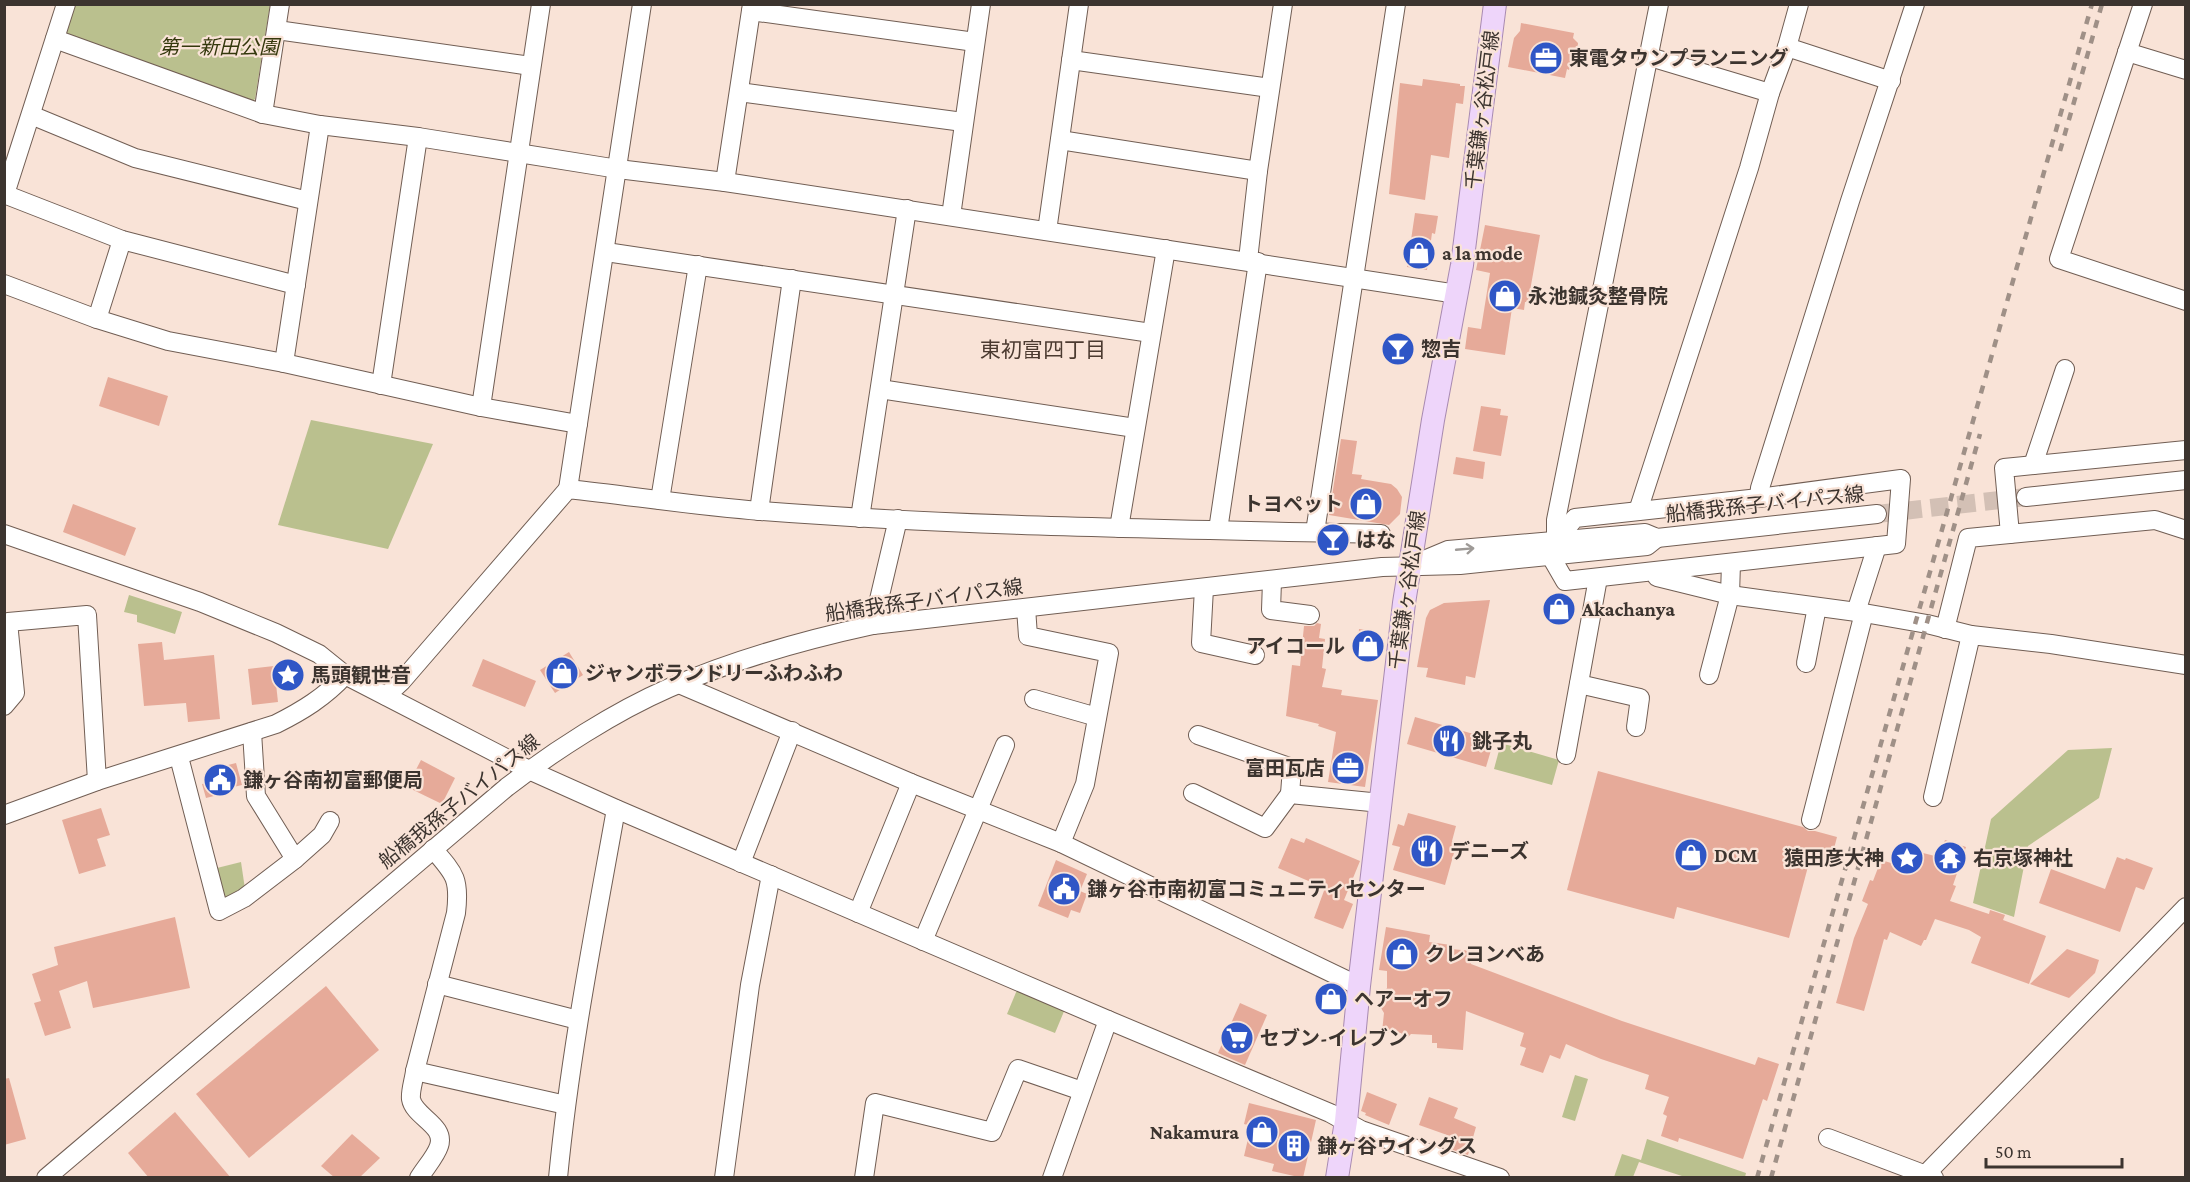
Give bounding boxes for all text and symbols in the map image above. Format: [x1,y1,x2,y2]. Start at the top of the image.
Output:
street label: 千葉鎌ヶ谷松戸線 [1461,29,1503,191]
park label: 第一新田公園 [159,36,282,58]
office icon: 東電タウンプランニング [1528,40,1564,76]
place label: 東電タウンプランニング [1569,47,1788,69]
shop icon: a la mode [1401,235,1437,271]
place label: a la mode [1442,242,1523,264]
shop icon: 永池鍼灸整骨院 [1487,278,1523,314]
place label: 永池鍼灸整骨院 [1528,285,1668,307]
bar icon: 惣吉 [1380,331,1416,367]
district label: 東初富四丁目 [980,338,1106,362]
place label: 惣吉 [1421,338,1461,360]
street label: 船橋我孫子バイパス線 [1665,483,1865,525]
shop icon: トヨペット [1348,486,1384,522]
place label: トヨペット [1243,493,1343,515]
street label: 千葉鎌ヶ谷松戸線 [1385,509,1429,671]
bar icon: はな [1315,522,1351,558]
place label: はな [1356,529,1396,551]
one-way arrow [1454,543,1474,554]
street label: 船橋我孫子バイパス線 [824,575,1024,625]
shop icon: Akachanya [1541,591,1577,627]
place label: Akachanya [1581,598,1675,620]
shop icon: アイコール [1350,628,1386,664]
place label: アイコール [1246,635,1345,657]
shop icon: ジャンボランドリーふわふわ [544,655,580,691]
place icon: 馬頭観世音 [270,657,306,693]
place label: ジャンボランドリーふわふわ [585,662,843,684]
place label: 馬頭観世音 [311,664,411,686]
restaurant icon: 銚子丸 [1431,723,1467,759]
street label: 船橋我孫子バイパス線 [375,730,543,872]
place label: 銚子丸 [1472,730,1532,752]
office icon: 富田瓦店 [1330,750,1366,786]
place label: 富田瓦店 [1245,757,1325,779]
public building icon: 鎌ヶ谷南初富郵便局 [202,762,238,798]
place label: 鎌ヶ谷南初富郵便局 [243,769,423,791]
restaurant icon: デニーズ [1409,833,1445,869]
shop icon: DCM [1673,837,1709,873]
place label: デニーズ [1450,840,1529,862]
place icon: 猿田彦大神 [1889,840,1925,876]
temple icon: 右京塚神社 [1932,840,1968,876]
place label: DCM [1714,844,1757,866]
place label: 猿田彦大神 [1784,847,1884,869]
place label: 右京塚神社 [1973,847,2073,869]
public building icon: 鎌ヶ谷市南初富コミュニティセンター [1046,871,1082,907]
place label: 鎌ヶ谷市南初富コミュニティセンター [1087,878,1426,900]
shop icon: クレヨンべあ [1384,936,1420,972]
place label: クレヨンべあ [1425,943,1545,965]
shop icon: ヘアーオフ [1313,981,1349,1017]
place label: ヘアーオフ [1354,988,1453,1010]
supermarket icon: セブン-イレブン [1219,1020,1255,1056]
place label: セブン-イレブン [1260,1027,1408,1049]
shop icon: Nakamura [1244,1114,1280,1150]
place label: Nakamura [1150,1121,1239,1143]
building icon: 鎌ヶ谷ウイングス [1276,1128,1312,1164]
scale bar [1986,1131,2122,1169]
place label: 鎌ヶ谷ウイングス [1317,1135,1477,1157]
text: 50 m [1995,1142,2032,1162]

